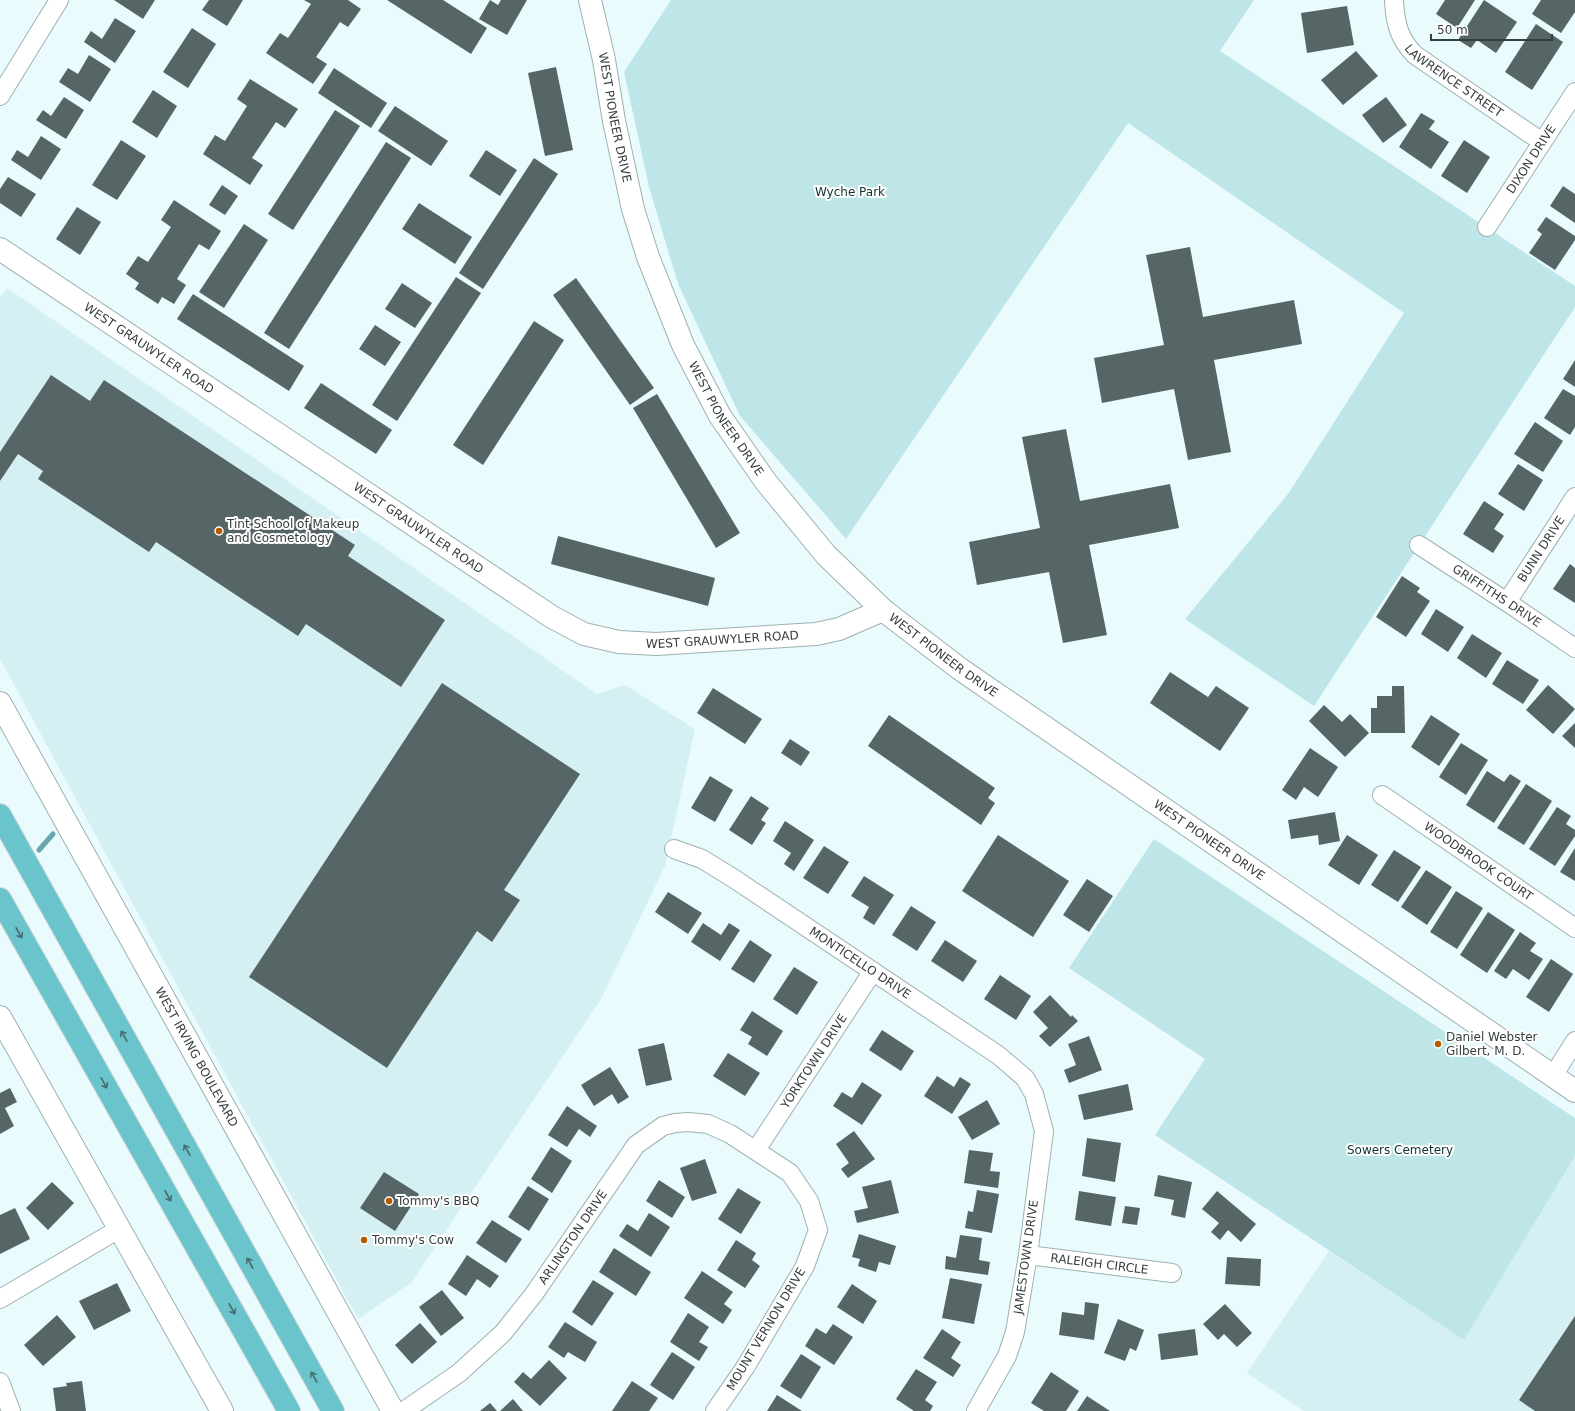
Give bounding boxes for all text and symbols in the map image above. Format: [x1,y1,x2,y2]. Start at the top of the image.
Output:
scale bar [1431,16,1552,42]
text: 50 m [1437,23,1468,37]
street label: LAWRENCE STREET [1402,42,1506,120]
street label: WEST PIONEER DRIVE [595,51,634,184]
street label: DIXON DRIVE [1504,122,1559,196]
park label: Wyche Park [815,185,885,199]
street label: WEST GRAUWYLER ROAD [81,300,217,397]
street label: WEST PIONEER DRIVE [686,359,767,479]
street label: WEST GRAUWYLER ROAD [351,480,486,576]
street label: BUNN DRIVE [1515,514,1568,585]
place label: Tint School of Makeup and Cosmetology [226,517,359,545]
marker: Tint School of Makeup and Cosmetology [214,526,224,536]
street label: GRIFFITHS DRIVE [1450,562,1544,630]
street label: WEST PIONEER DRIVE [886,610,1000,700]
street label: WEST GRAUWYLER ROAD [645,628,799,651]
street label: WEST PIONEER DRIVE [1151,797,1268,883]
street label: WOODBROOK COURT [1421,819,1536,904]
street label: MONTICELLO DRIVE [807,924,913,1002]
one-way arrow [16,927,24,939]
street label: WEST IRVING BOULEVARD [152,985,241,1129]
street label: YORKTOWN DRIVE [778,1011,850,1112]
one-way arrow [119,1030,127,1042]
place label: Daniel Webster Gilbert, M. D. [1446,1030,1538,1058]
marker: Daniel Webster Gilbert, M. D. [1433,1039,1443,1049]
one-way arrow [100,1077,108,1089]
park label: Sowers Cemetery [1347,1143,1453,1157]
one-way arrow [183,1144,190,1156]
street label: ARLINGTON DRIVE [536,1187,610,1287]
one-way arrow [164,1190,172,1202]
place label: Tommy's BBQ [396,1194,479,1208]
marker: Tommy's BBQ [384,1196,394,1206]
street label: JAMESTOWN DRIVE [1011,1199,1041,1316]
place label: Tommy's Cow [371,1233,454,1247]
marker: Tommy's Cow [359,1235,369,1245]
street label: RALEIGH CIRCLE [1050,1251,1149,1277]
one-way arrow [246,1258,254,1270]
street label: MOUNT VERNON DRIVE [724,1265,808,1393]
one-way arrow [228,1303,236,1315]
one-way arrow [309,1371,317,1383]

